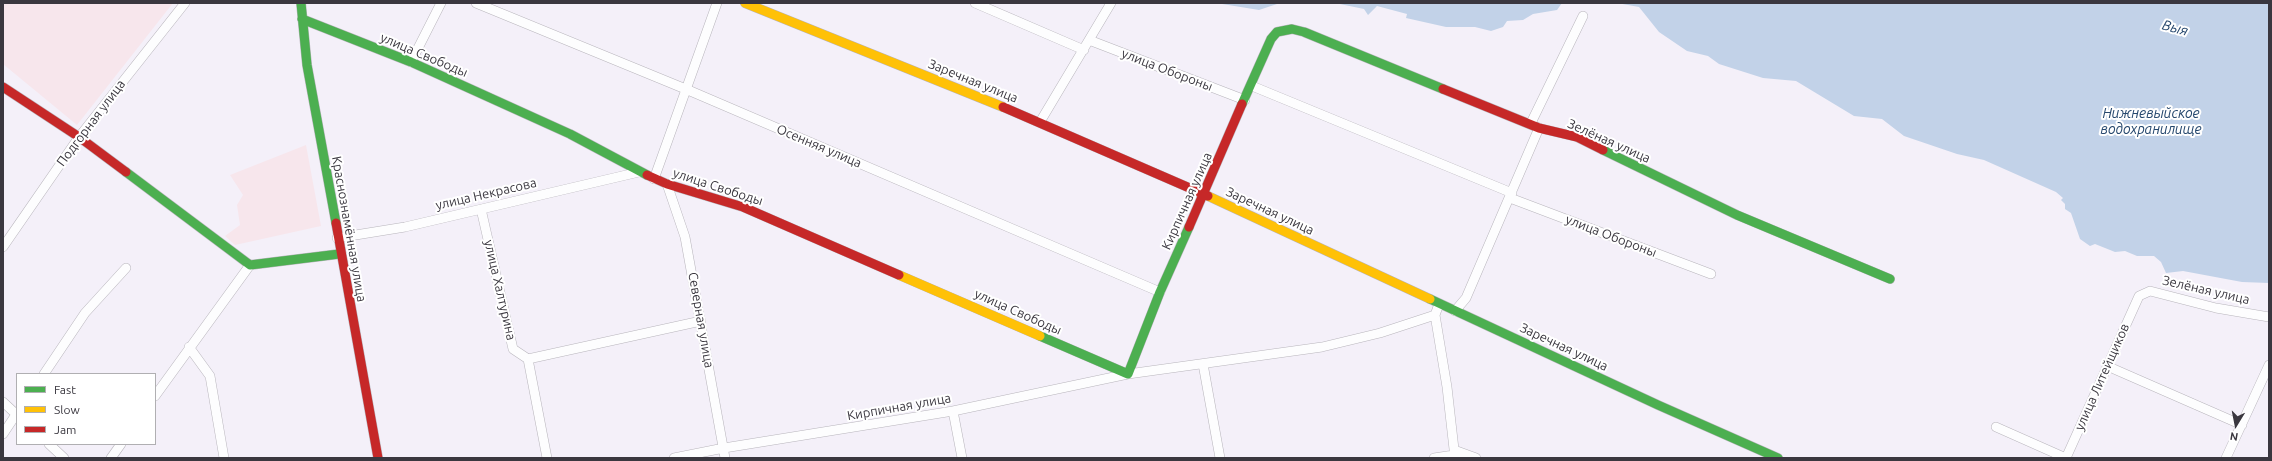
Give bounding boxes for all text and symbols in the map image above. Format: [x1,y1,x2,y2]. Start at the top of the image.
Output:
water label: Выя [2160,16,2190,40]
street label: улица Свободы [378,29,470,81]
street label: улица Обороны [1119,45,1215,95]
street label: Заречная улица [926,56,1020,106]
street label: Подгорная улица [53,77,129,169]
water label: Нижневыйское водохранилище [2100,105,2202,138]
street label: Зелёная улица [1565,116,1653,166]
street label: Осенняя улица [774,121,864,171]
street label: Кирпичная улица [1159,150,1215,252]
street label: Краснознамённая улица [328,155,370,303]
street label: улица Свободы [671,165,765,209]
street label: улица Некрасова [434,175,538,213]
street label: Заречная улица [1223,184,1317,238]
street label: улица Обороны [1563,211,1659,261]
street label: улица Халтурина [481,238,519,342]
street label: Северная улица [685,271,717,369]
street label: Зелёная улица [2161,272,2251,308]
street label: улица Свободы [972,286,1064,338]
street label: Заречная улица [1517,320,1611,374]
street label: улица Литейщиков [2071,321,2133,433]
legend [16,373,156,445]
text: Fast [54,383,76,396]
street label: Кирпичная улица [846,390,952,424]
text: Slow [54,403,80,416]
north arrow [2216,405,2256,445]
text: Jam [54,423,76,436]
text: N [2229,430,2239,443]

